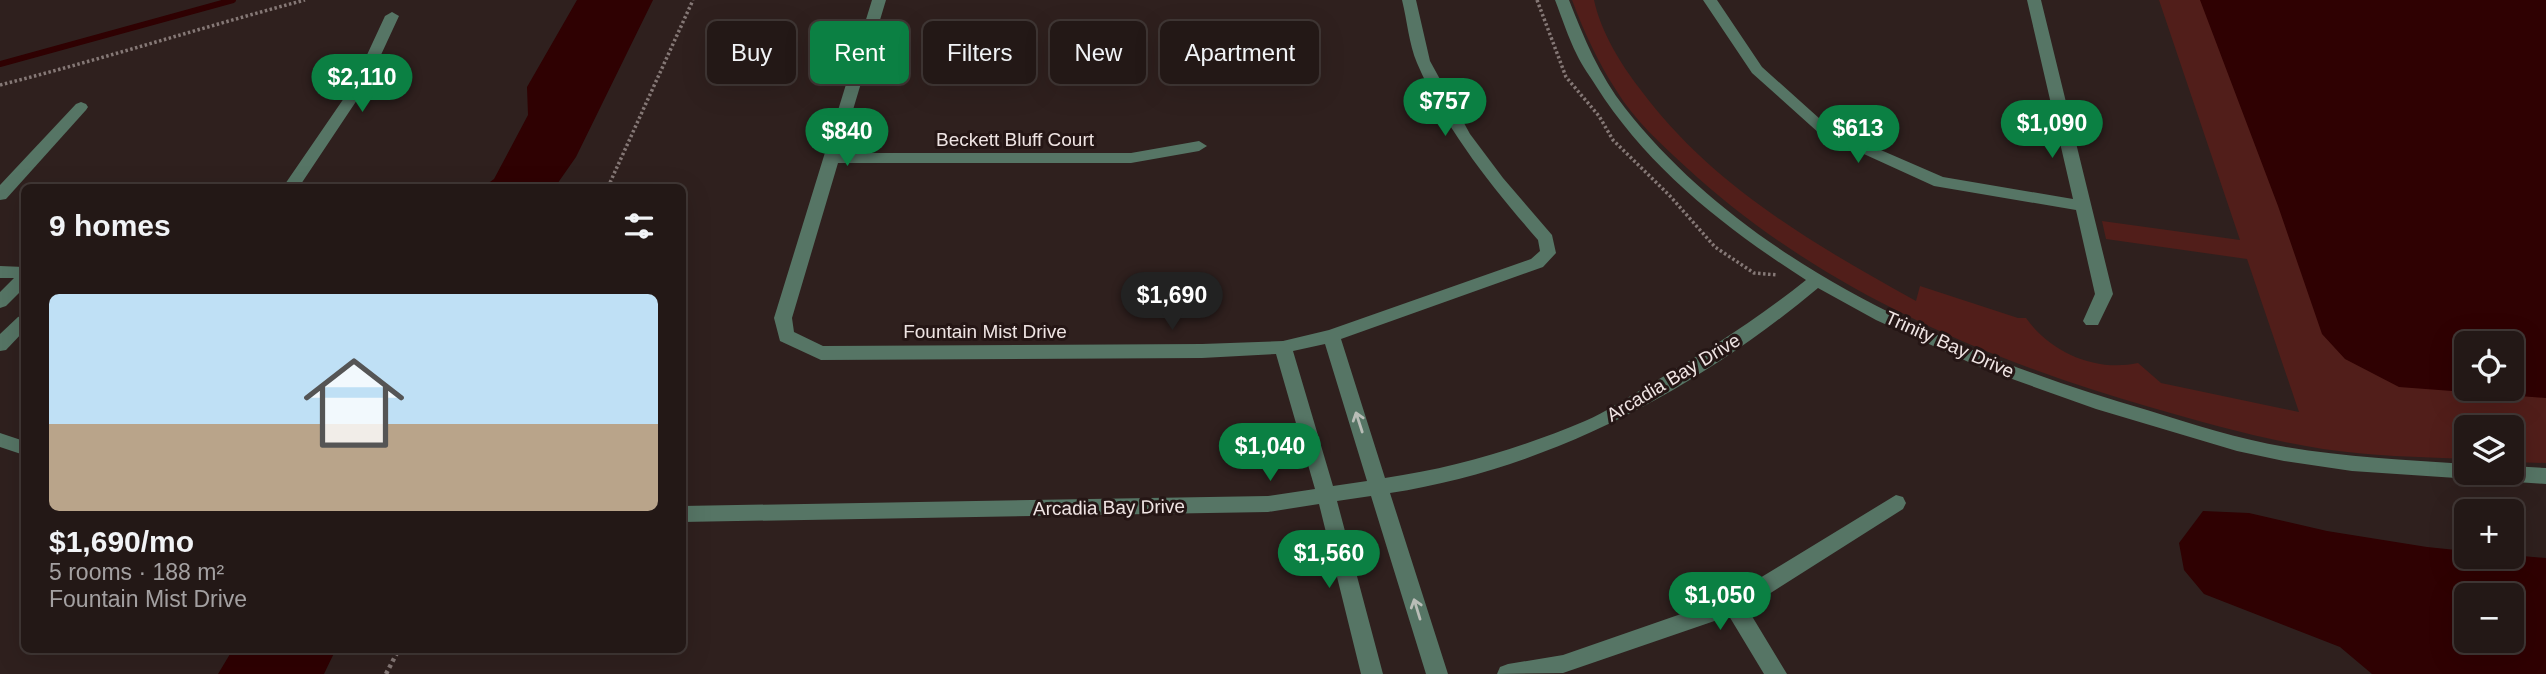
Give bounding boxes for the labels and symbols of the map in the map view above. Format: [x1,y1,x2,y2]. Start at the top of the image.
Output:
pin: $2,110 [305,54,419,114]
pin: $757 [1404,78,1486,138]
pin: $1,090 [1995,100,2109,160]
pin: $613 [1817,106,1899,165]
pin: $840 [806,108,888,168]
street label: Beckett Bluff Court [936,129,1095,150]
pin: $1,690 [1115,272,1229,332]
street label: Trinity Bay Drive [1882,307,2017,382]
street label: Fountain Mist Drive [903,321,1067,342]
street label: Arcadia Bay Drive [1603,329,1744,426]
one-way arrow [1351,412,1364,434]
pin: $1,040 [1213,424,1327,483]
street label: Arcadia Bay Drive [1033,496,1185,519]
pin: $1,560 [1272,530,1386,590]
pin: $1,050 [1663,572,1777,632]
one-way arrow [1409,598,1422,620]

